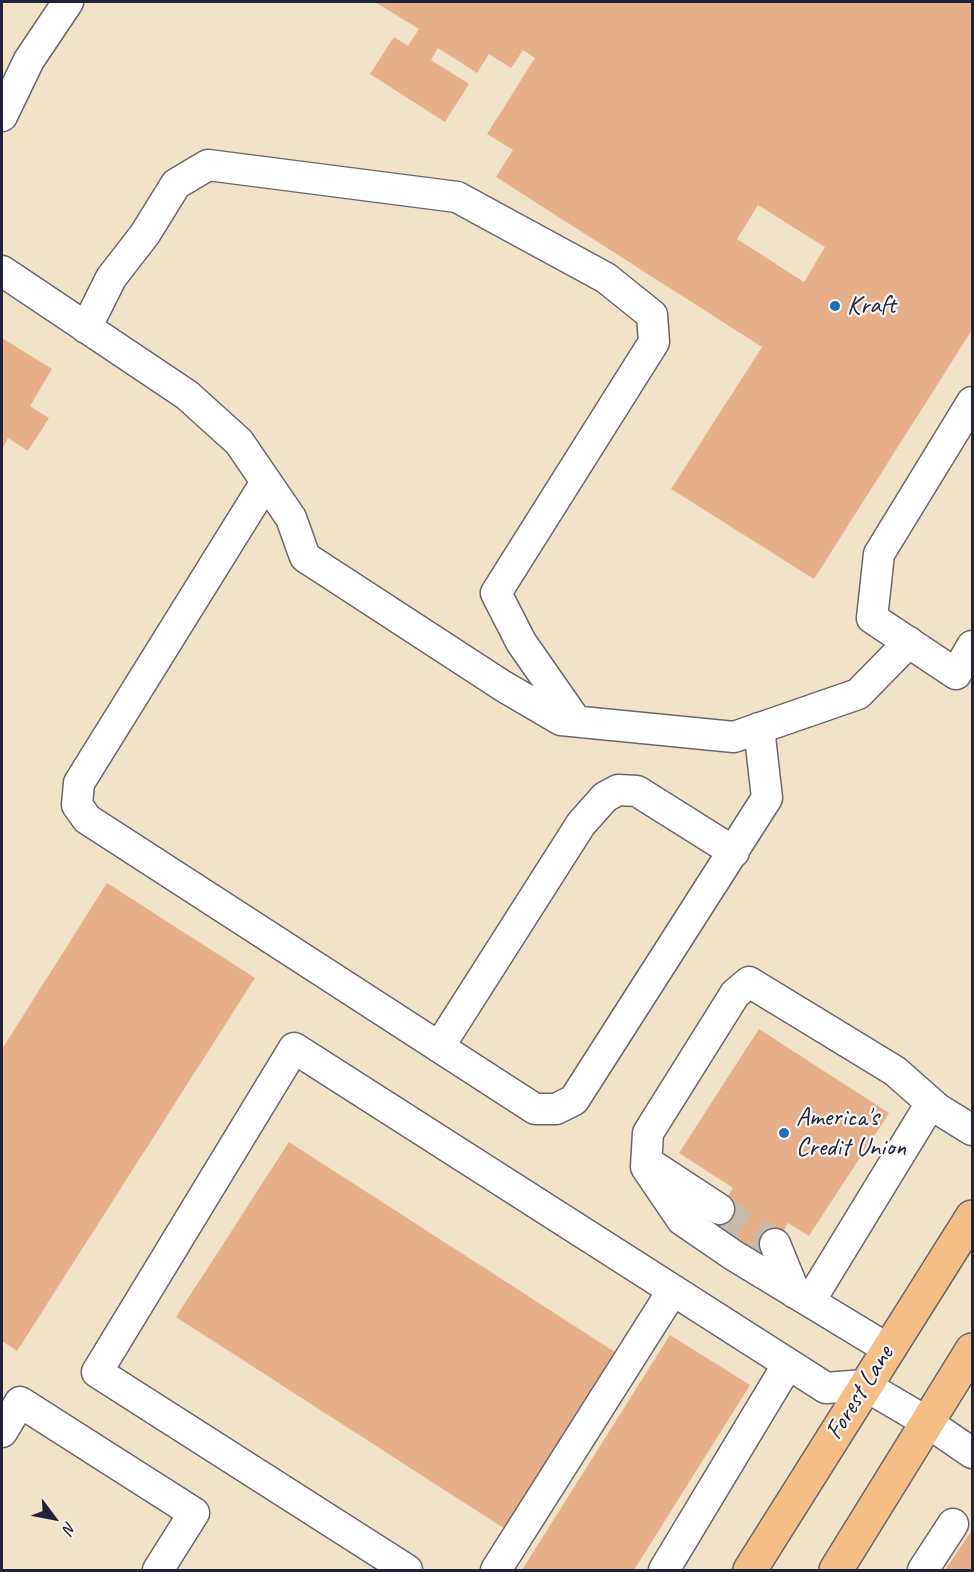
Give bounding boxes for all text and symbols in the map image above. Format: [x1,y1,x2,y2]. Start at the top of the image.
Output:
place label: Kraft [847,290,896,322]
marker: Kraft [828,299,842,313]
place label: America's Credit Union [796,1102,906,1164]
marker: America's Credit Union [777,1126,791,1140]
street label: Forest Lane [819,1340,901,1446]
north arrow [24,1488,84,1548]
text: N [58,1518,80,1537]

